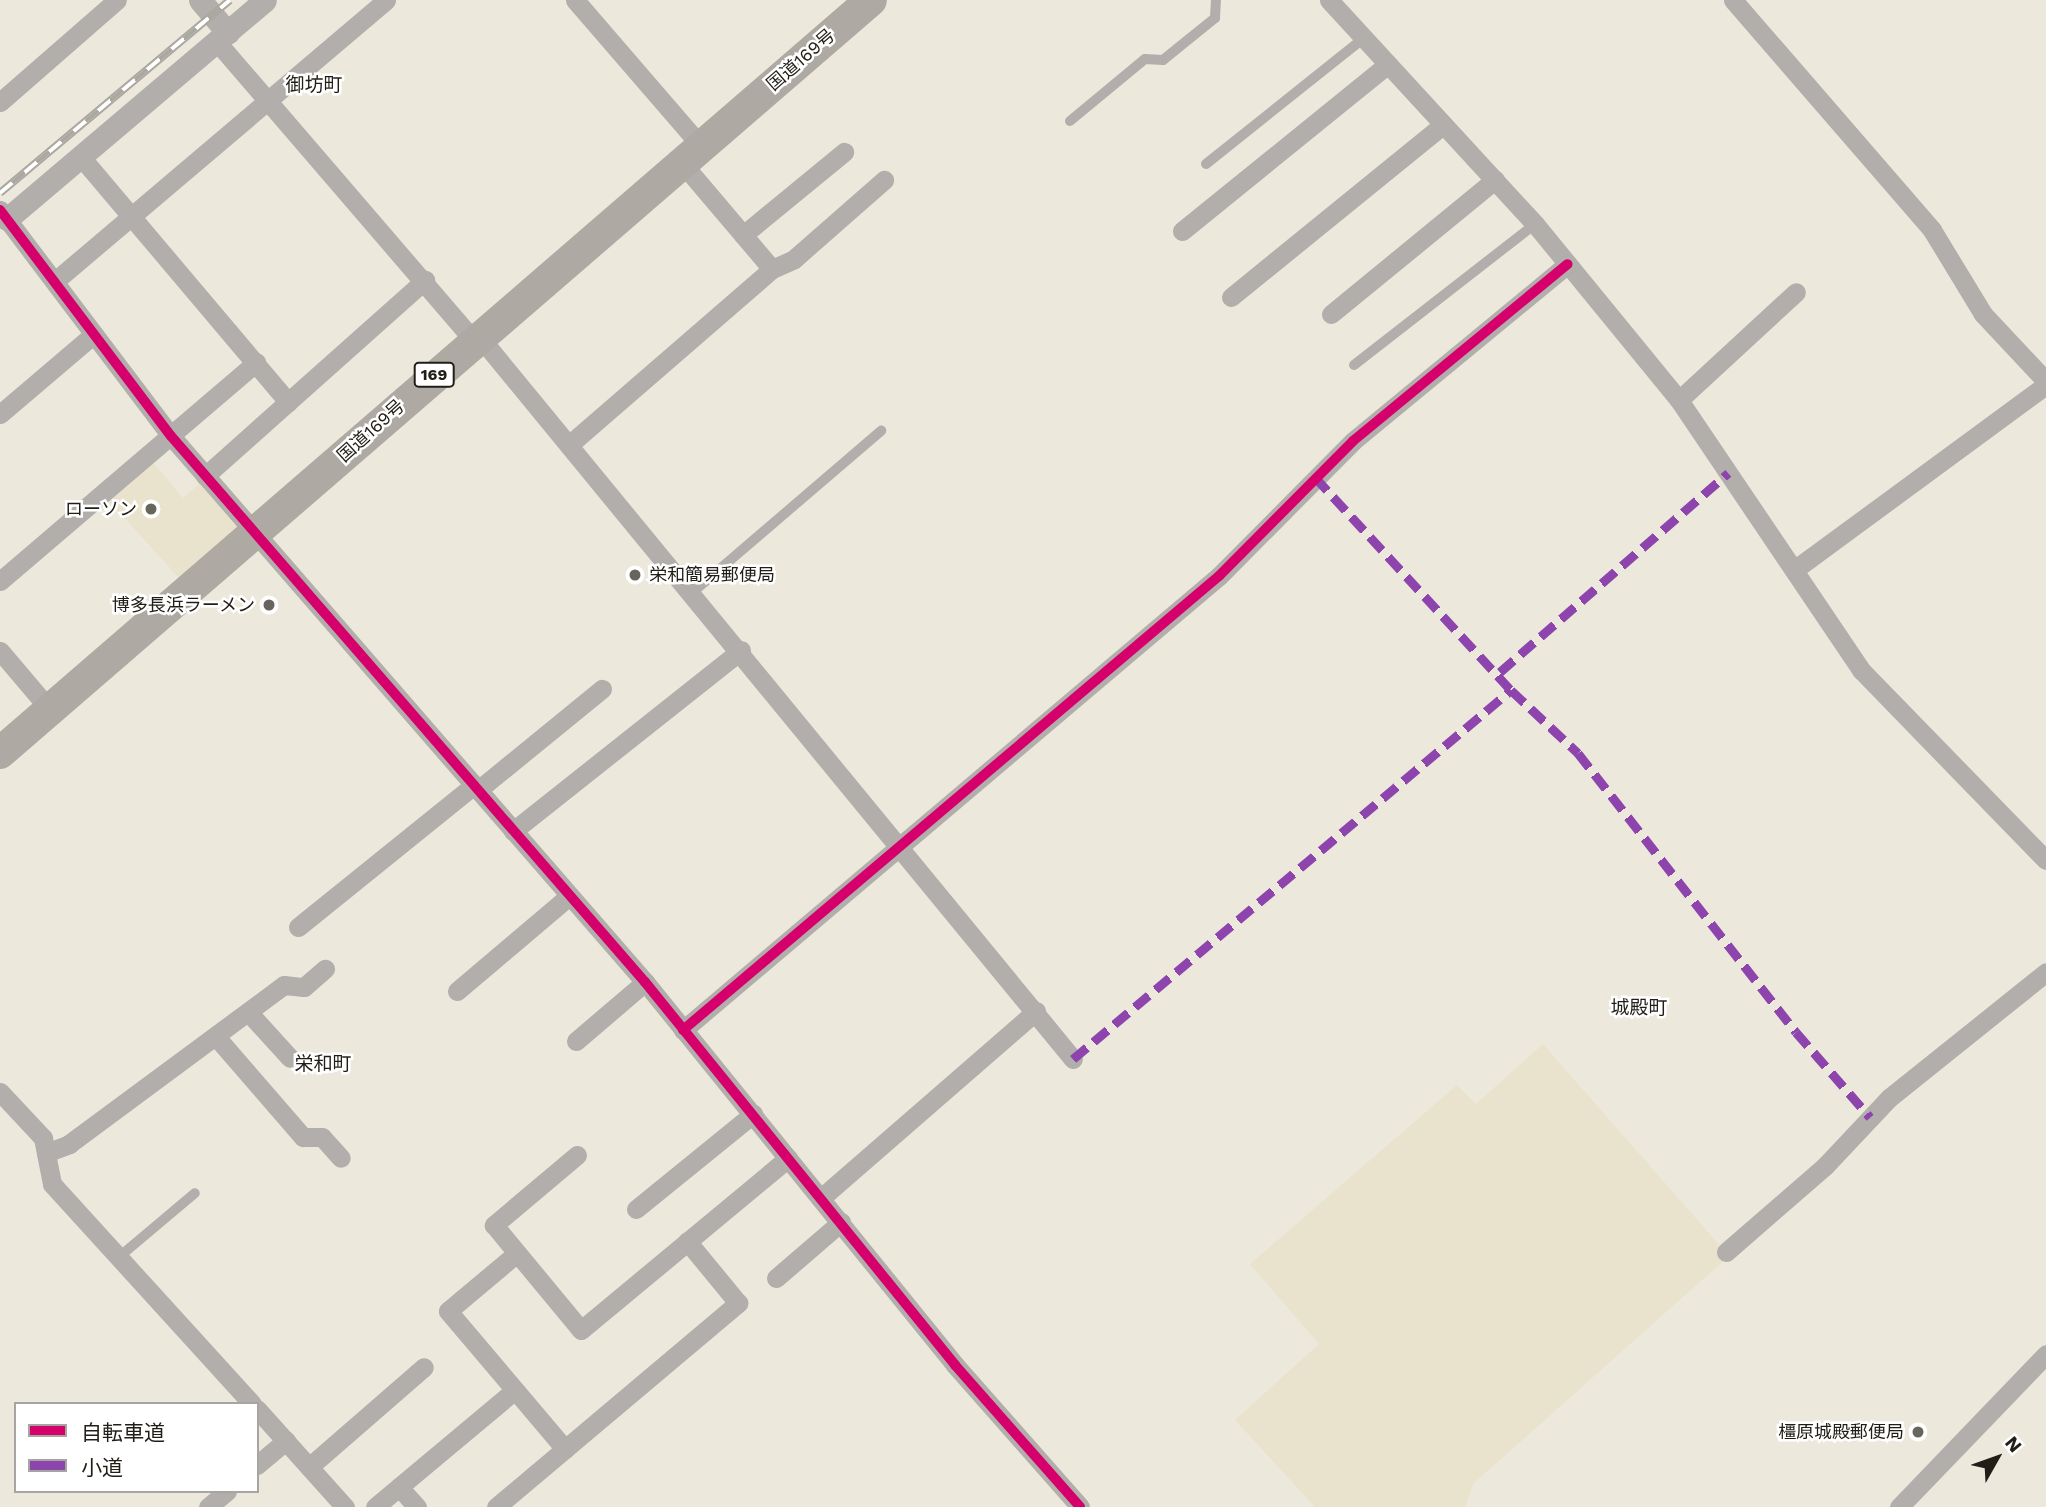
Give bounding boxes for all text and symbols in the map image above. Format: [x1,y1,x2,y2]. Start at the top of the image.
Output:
street label: 国道169号 [763,25,839,95]
district label: 御坊町 [286,74,342,96]
road number: 169 [413,362,455,388]
street label: 国道169号 [333,395,409,467]
place label: ローソン [65,498,137,520]
marker: ローソン [143,501,159,517]
place label: 栄和簡易郵便局 [649,564,775,586]
marker: 栄和簡易郵便局 [627,567,643,583]
place label: 博多長浜ラーメン [111,594,255,616]
marker: 博多長浜ラーメン [261,597,277,613]
district label: 城殿町 [1611,997,1667,1019]
district label: 栄和町 [295,1053,351,1075]
legend [14,1402,259,1493]
text: 自転車道 [81,1420,165,1445]
place label: 橿原城殿郵便局 [1778,1421,1904,1443]
north arrow [1962,1423,2032,1493]
marker: 橿原城殿郵便局 [1910,1424,1926,1440]
text: N [2000,1431,2027,1457]
text: 小道 [81,1455,123,1480]

